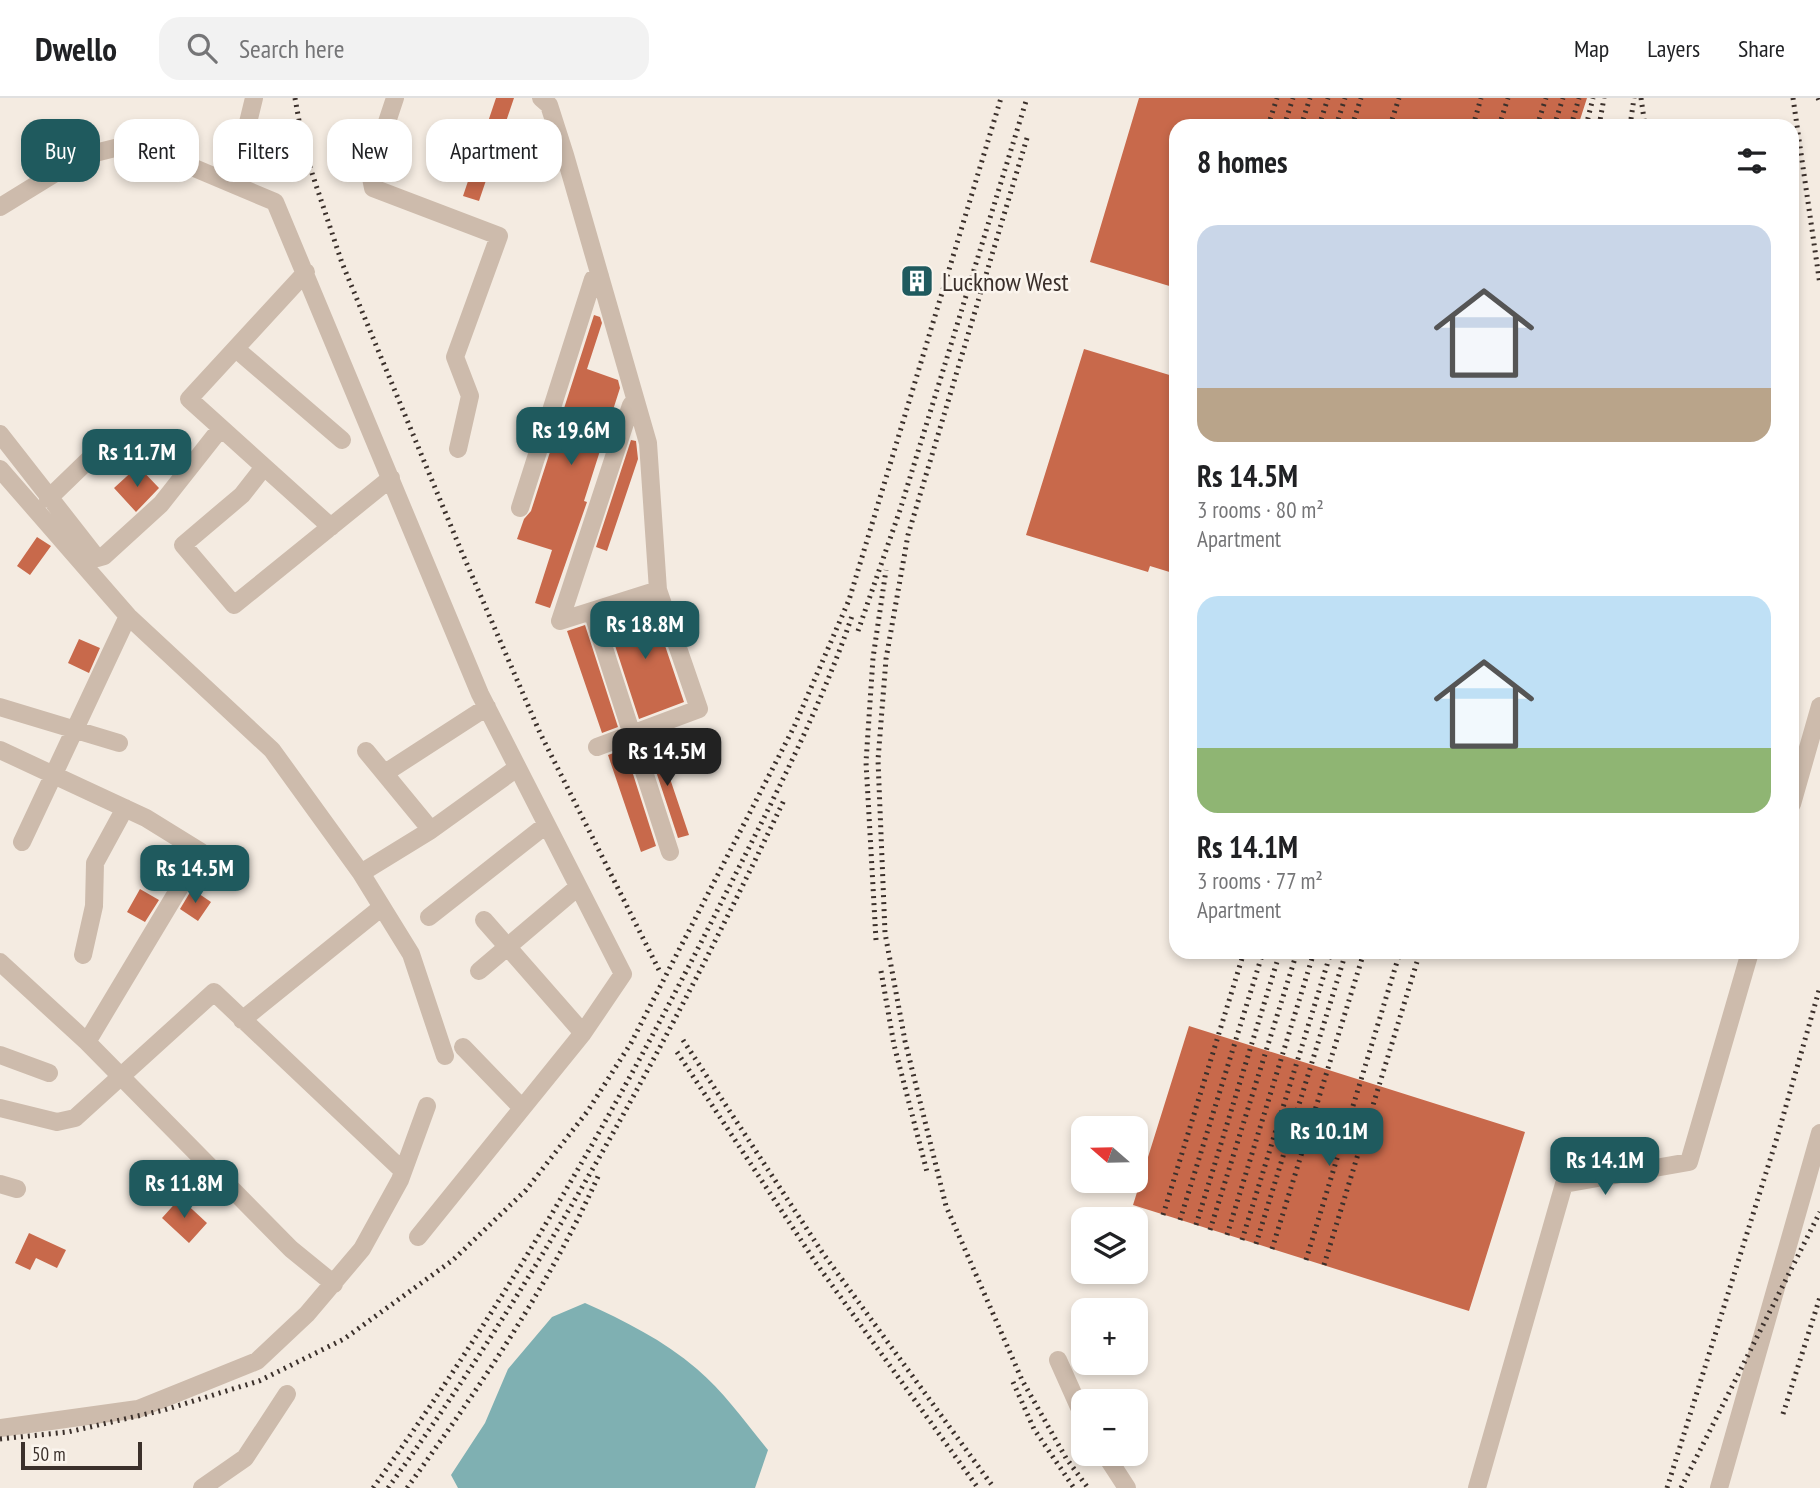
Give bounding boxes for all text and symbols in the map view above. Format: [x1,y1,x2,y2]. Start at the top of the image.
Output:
search box [159,17,649,80]
text: Dwello [35,27,117,70]
icon: search [183,29,221,67]
text: Search here [239,32,345,65]
text: Map [1574,33,1609,64]
text: Layers [1647,33,1700,64]
text: Share [1738,33,1785,64]
chip: Buy [21,119,100,182]
chip: Rent [114,119,199,182]
chip: Filters [213,119,313,182]
chip: New [327,119,412,182]
chip: Apartment [426,119,562,182]
text: 8 homes [1197,142,1288,181]
icon: filters [1733,142,1771,180]
building icon: Lucknow West [898,262,936,300]
place label: Lucknow West [942,265,1069,298]
icon: home [1421,270,1547,396]
pin: Rs 19.6M [499,408,643,467]
text: Rs 19.6M [532,415,610,444]
pin: Rs 11.7M [65,430,209,489]
text: Rs 11.7M [98,437,176,466]
text: Rs 14.5M [1197,456,1298,495]
text: 3 rooms · 80 m² [1197,495,1324,524]
text: Apartment [1197,524,1281,553]
pin: Rs 18.8M [573,602,717,661]
text: Rs 18.8M [606,609,684,638]
icon: home [1421,641,1547,767]
pin: Rs 14.5M [595,728,739,788]
text: Rs 14.5M [628,736,706,765]
text: Rs 14.1M [1197,827,1298,866]
pin: Rs 14.5M [123,846,267,905]
text: Rs 14.5M [156,853,234,882]
text: 3 rooms · 77 m² [1197,866,1323,895]
text: Apartment [1197,895,1281,924]
pin: Rs 10.1M [1257,1108,1401,1168]
north arrow [1071,1116,1148,1194]
map controls [1071,1116,1148,1466]
text: Rs 10.1M [1290,1116,1368,1145]
pin: Rs 14.1M [1533,1138,1677,1197]
text: Rs 14.1M [1566,1145,1644,1174]
pin: Rs 11.8M [112,1160,256,1220]
text: Rs 11.8M [145,1168,223,1197]
button: layers [1071,1207,1148,1284]
button: + [1071,1298,1148,1375]
button: − [1071,1389,1148,1466]
scale bar [21,1439,142,1471]
text: 50 m [32,1442,66,1466]

